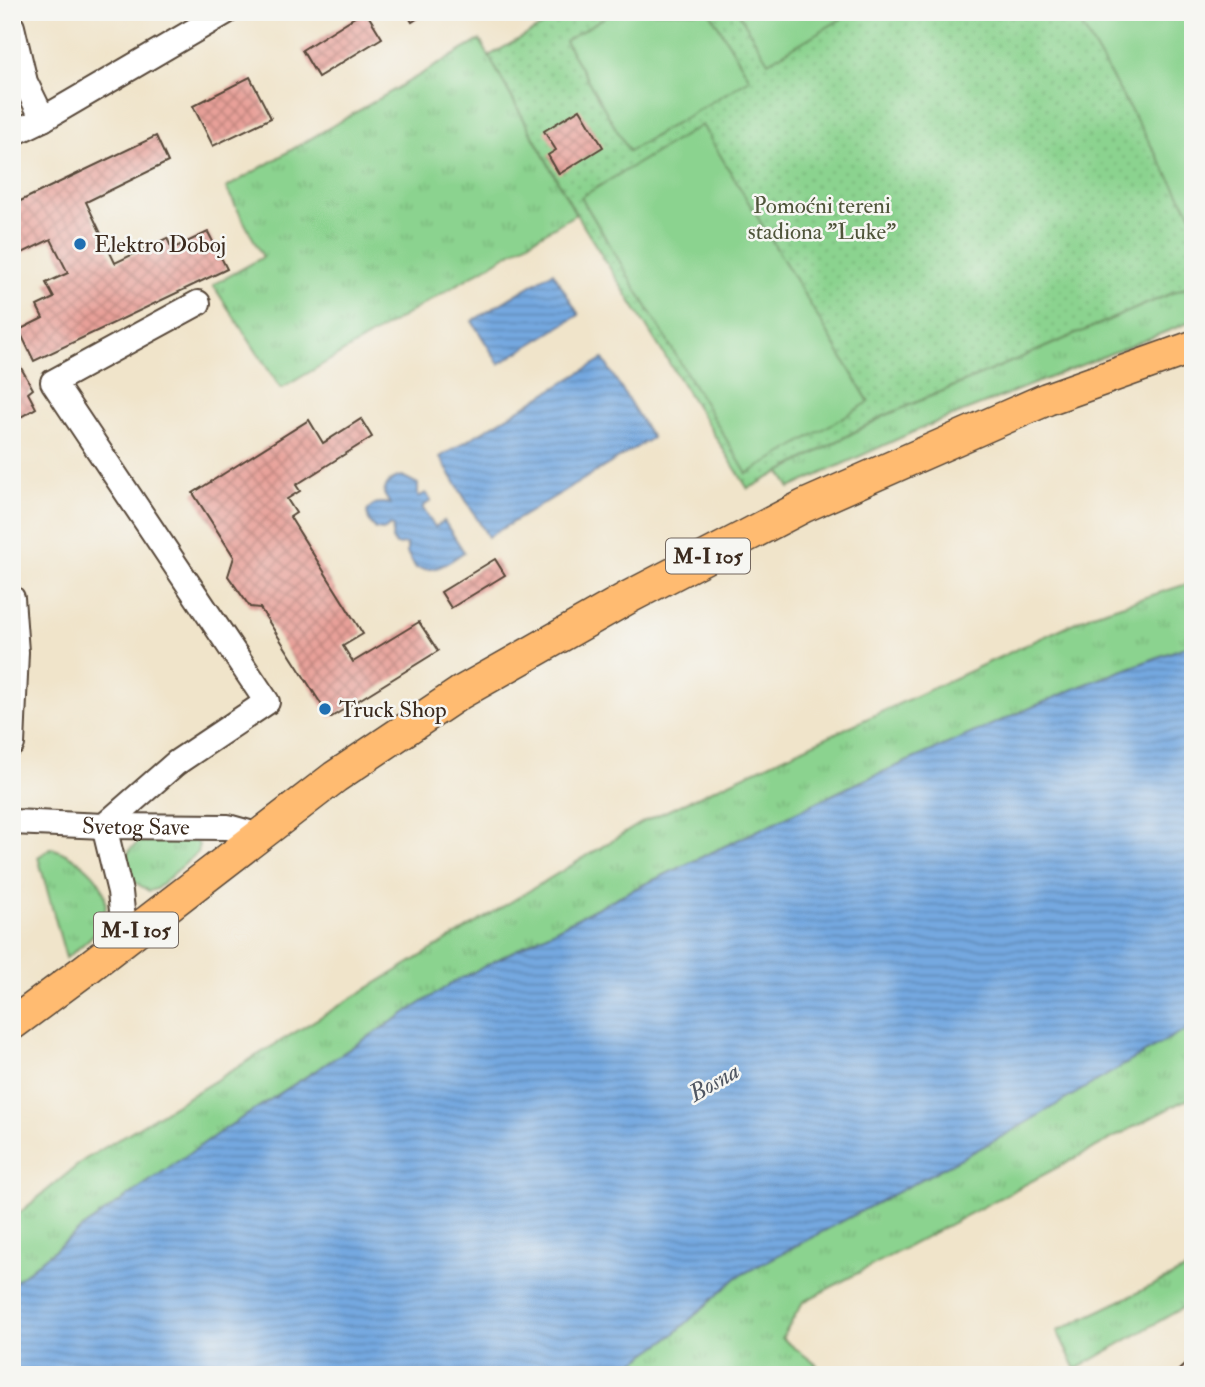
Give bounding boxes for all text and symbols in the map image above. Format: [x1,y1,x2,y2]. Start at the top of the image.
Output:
park label: Pomoćni tereni stadiona "Luke" [748,191,896,246]
place label: Elektro Doboj [94,230,226,259]
marker: Elektro Doboj [72,236,88,252]
road number: M-I 105 [666,538,750,574]
place label: Truck Shop [339,695,447,725]
marker: Truck Shop [317,701,333,717]
street label: Svetog Save [81,811,190,842]
road number: M-I 105 [94,912,178,948]
water label: Bosna [682,1056,745,1110]

